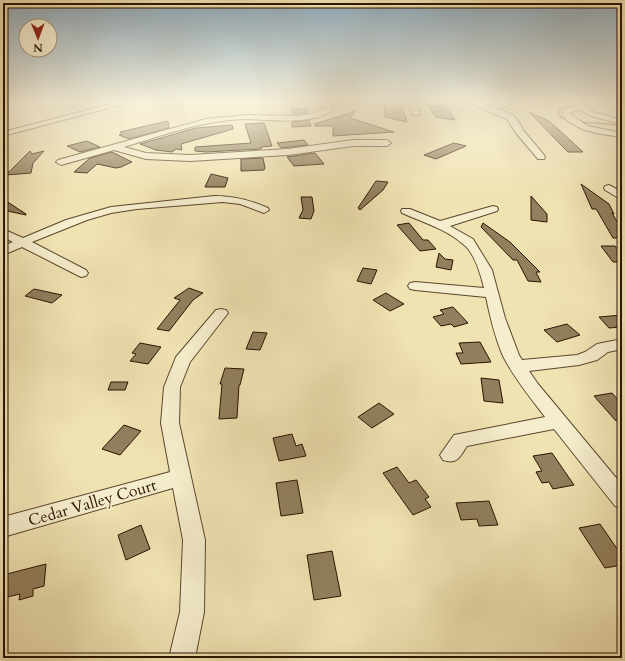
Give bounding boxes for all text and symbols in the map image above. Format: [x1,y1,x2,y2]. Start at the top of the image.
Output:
north arrow [18,18,58,58]
text: N [33,40,43,55]
street label: Cedar Valley Court [26,474,159,532]

